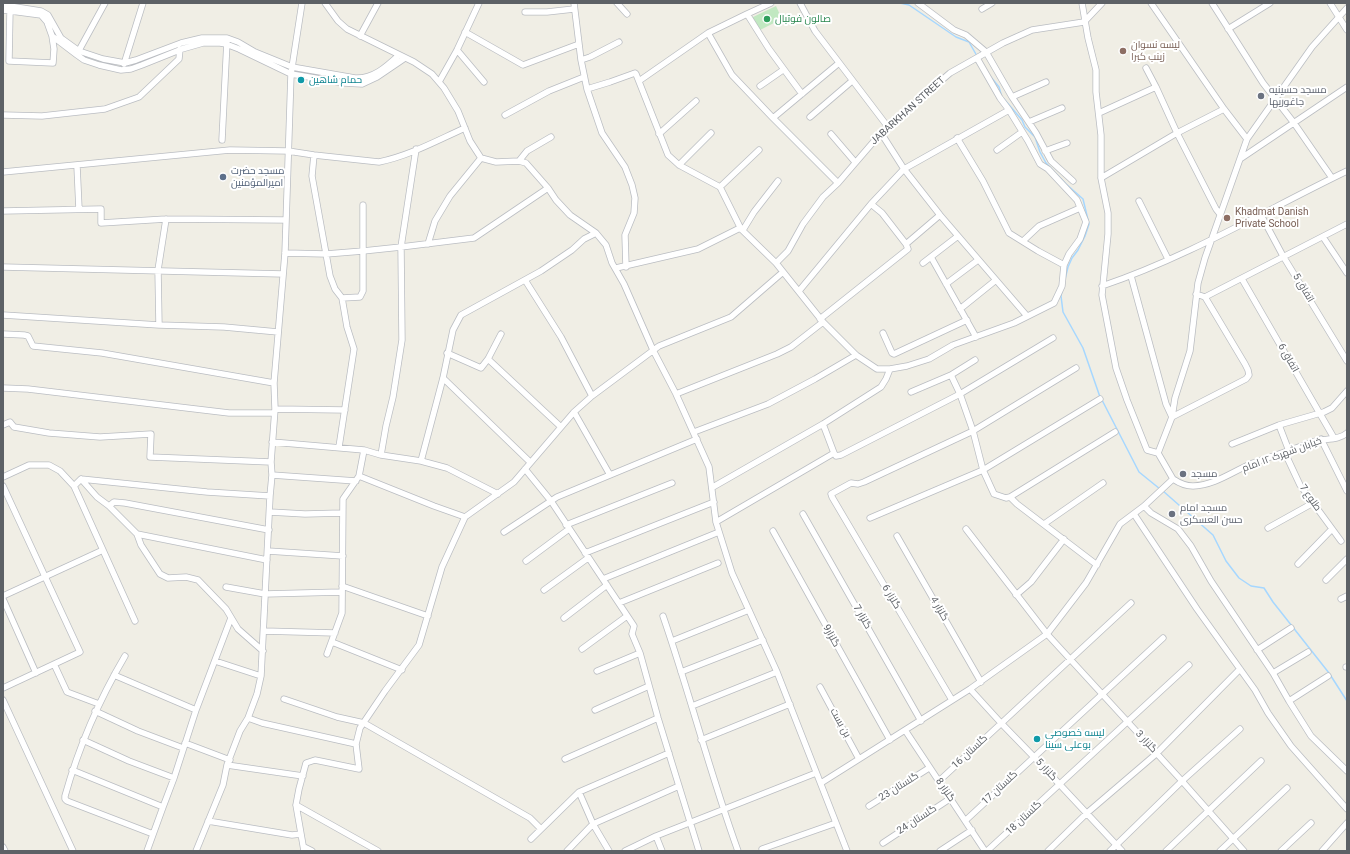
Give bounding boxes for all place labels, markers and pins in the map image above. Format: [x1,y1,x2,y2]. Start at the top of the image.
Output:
place label: صالون فوتبال [775,13,831,25]
marker: صالون فوتبال [762,14,772,24]
place label: لیسه نسوان زینب کبرا [1131,39,1180,62]
marker: لیسه نسوان زینب کبرا [1118,46,1128,56]
place label: حمام شاهین [309,74,362,86]
marker: حمام شاهین [296,75,306,85]
place label: مسجد حسینیه جاغوریها [1269,84,1327,108]
marker: مسجد حسینیه جاغوریها [1256,91,1266,101]
place label: مسجد حضرت امیرالمؤمنین [231,165,285,188]
marker: مسجد حضرت امیرالمؤمنین [218,172,228,182]
place label: Khadmat Danish Private School [1235,206,1308,230]
marker: Khadmat Danish Private School [1222,213,1232,223]
place label: مسجد [1191,468,1217,480]
marker: مسجد [1178,469,1188,479]
place label: مسجد امام حسن العسکری [1180,502,1242,526]
marker: مسجد امام حسن العسکری [1167,509,1177,519]
place label: لیسه خصوصی بوعلی سینا [1045,727,1104,750]
marker: لیسه خصوصی بوعلی سینا [1032,734,1042,744]

